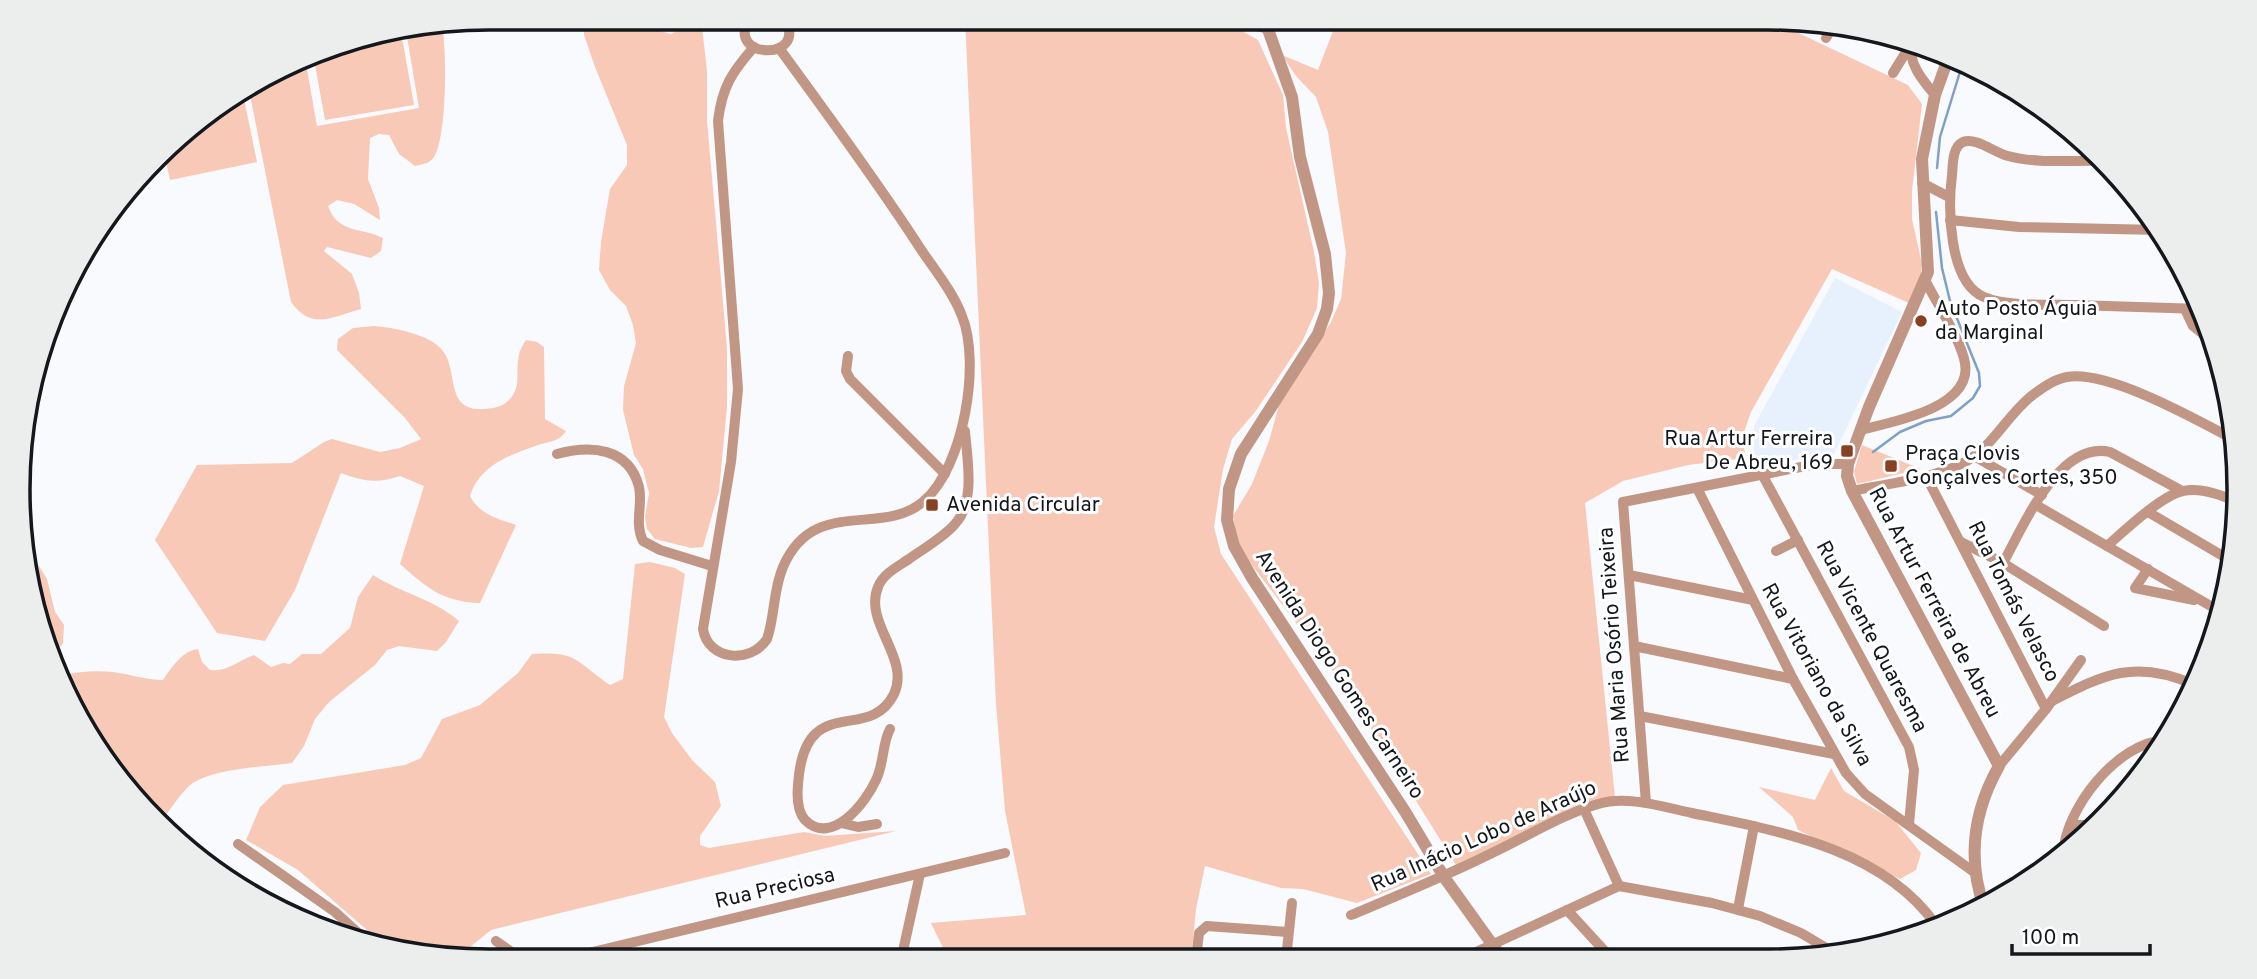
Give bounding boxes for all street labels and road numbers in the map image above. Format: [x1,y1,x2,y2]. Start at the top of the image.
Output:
street label: Rua Artur Ferreira de Abreu [1862,483,2006,723]
street label: Rua Tomás Velasco [1961,517,2065,687]
street label: Rua Maria Osório Teixeira [1593,526,1637,764]
street label: Rua Vicente Quaresma [1809,536,1933,738]
street label: Avenida Diogo Gomes Carneiro [1248,545,1430,805]
street label: Rua Vitoriano da Silva [1754,579,1878,771]
street label: Rua Inácio Lobo de Araújo [1367,775,1601,899]
street label: Rua Preciosa [712,862,838,916]

